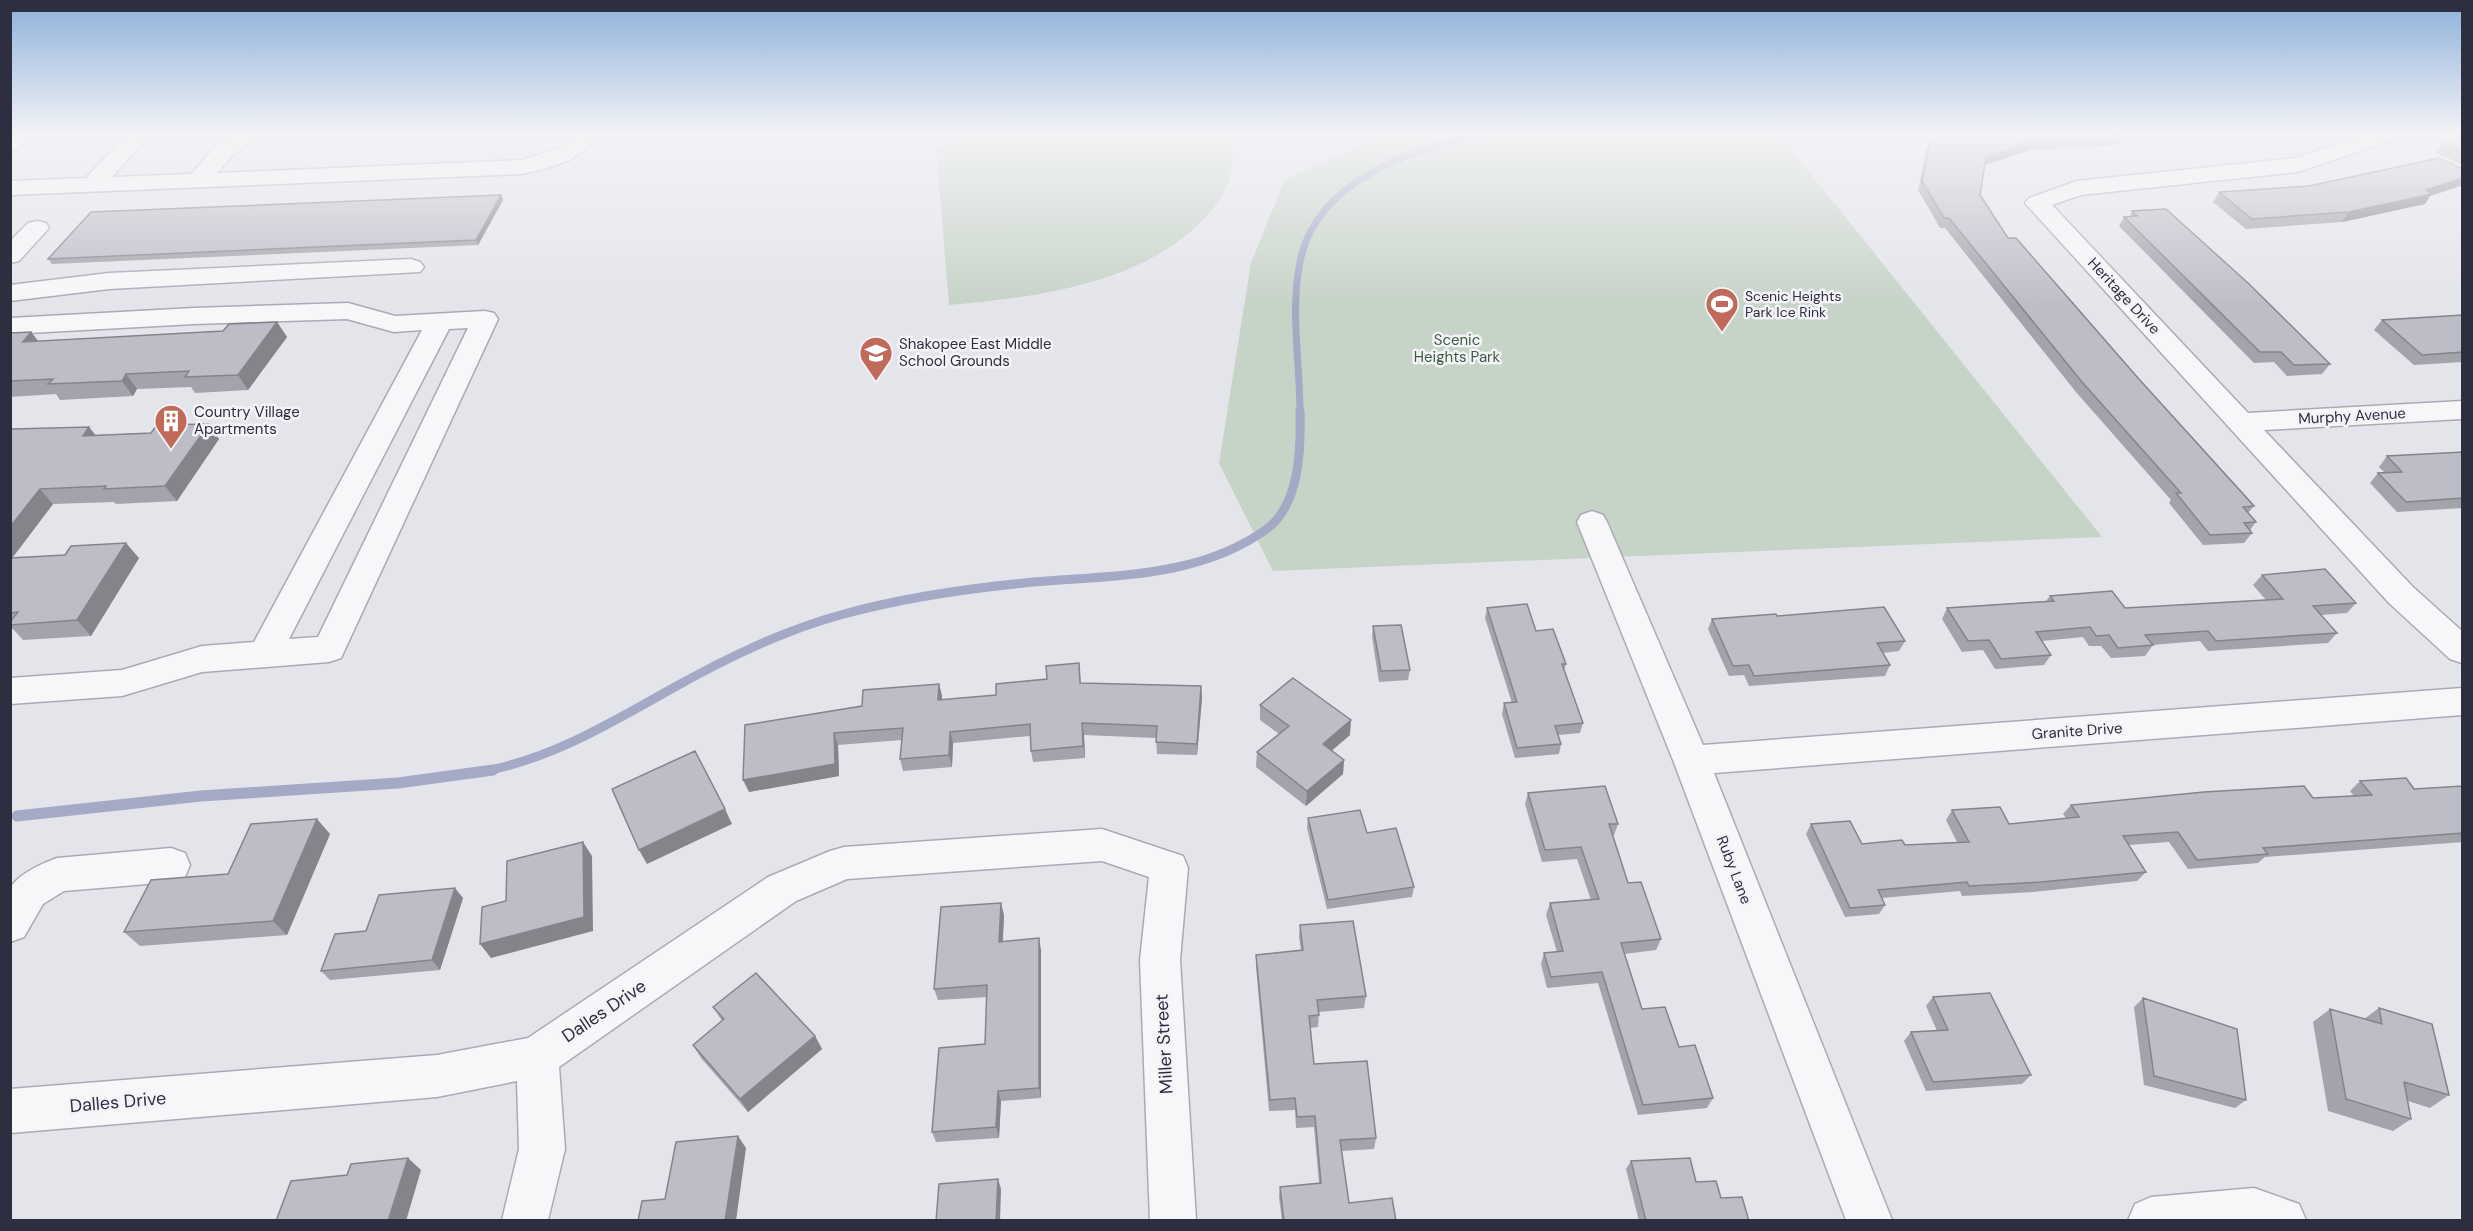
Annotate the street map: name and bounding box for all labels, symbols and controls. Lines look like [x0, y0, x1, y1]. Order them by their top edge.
street label: Heritage Drive [2083, 253, 2165, 339]
sports icon: Scenic Heights Park Ice Rink [1704, 286, 1740, 333]
place label: Scenic Heights Park Ice Rink [1745, 287, 1841, 321]
park label: Scenic Heights Park [1414, 330, 1501, 367]
place label: Shakopee East Middle School Grounds [899, 334, 1051, 371]
school or university icon: Shakopee East Middle School Grounds [858, 335, 894, 382]
place label: Country Village Apartments [194, 402, 300, 439]
building icon: Country Village Apartments [153, 403, 189, 450]
street label: Murphy Avenue [2298, 403, 2406, 429]
street label: Granite Drive [2031, 718, 2123, 744]
street label: Ruby Lane [1712, 833, 1756, 907]
street label: Dalles Drive [557, 974, 651, 1048]
street label: Miller Street [1149, 993, 1179, 1095]
street label: Dalles Drive [69, 1086, 167, 1118]

